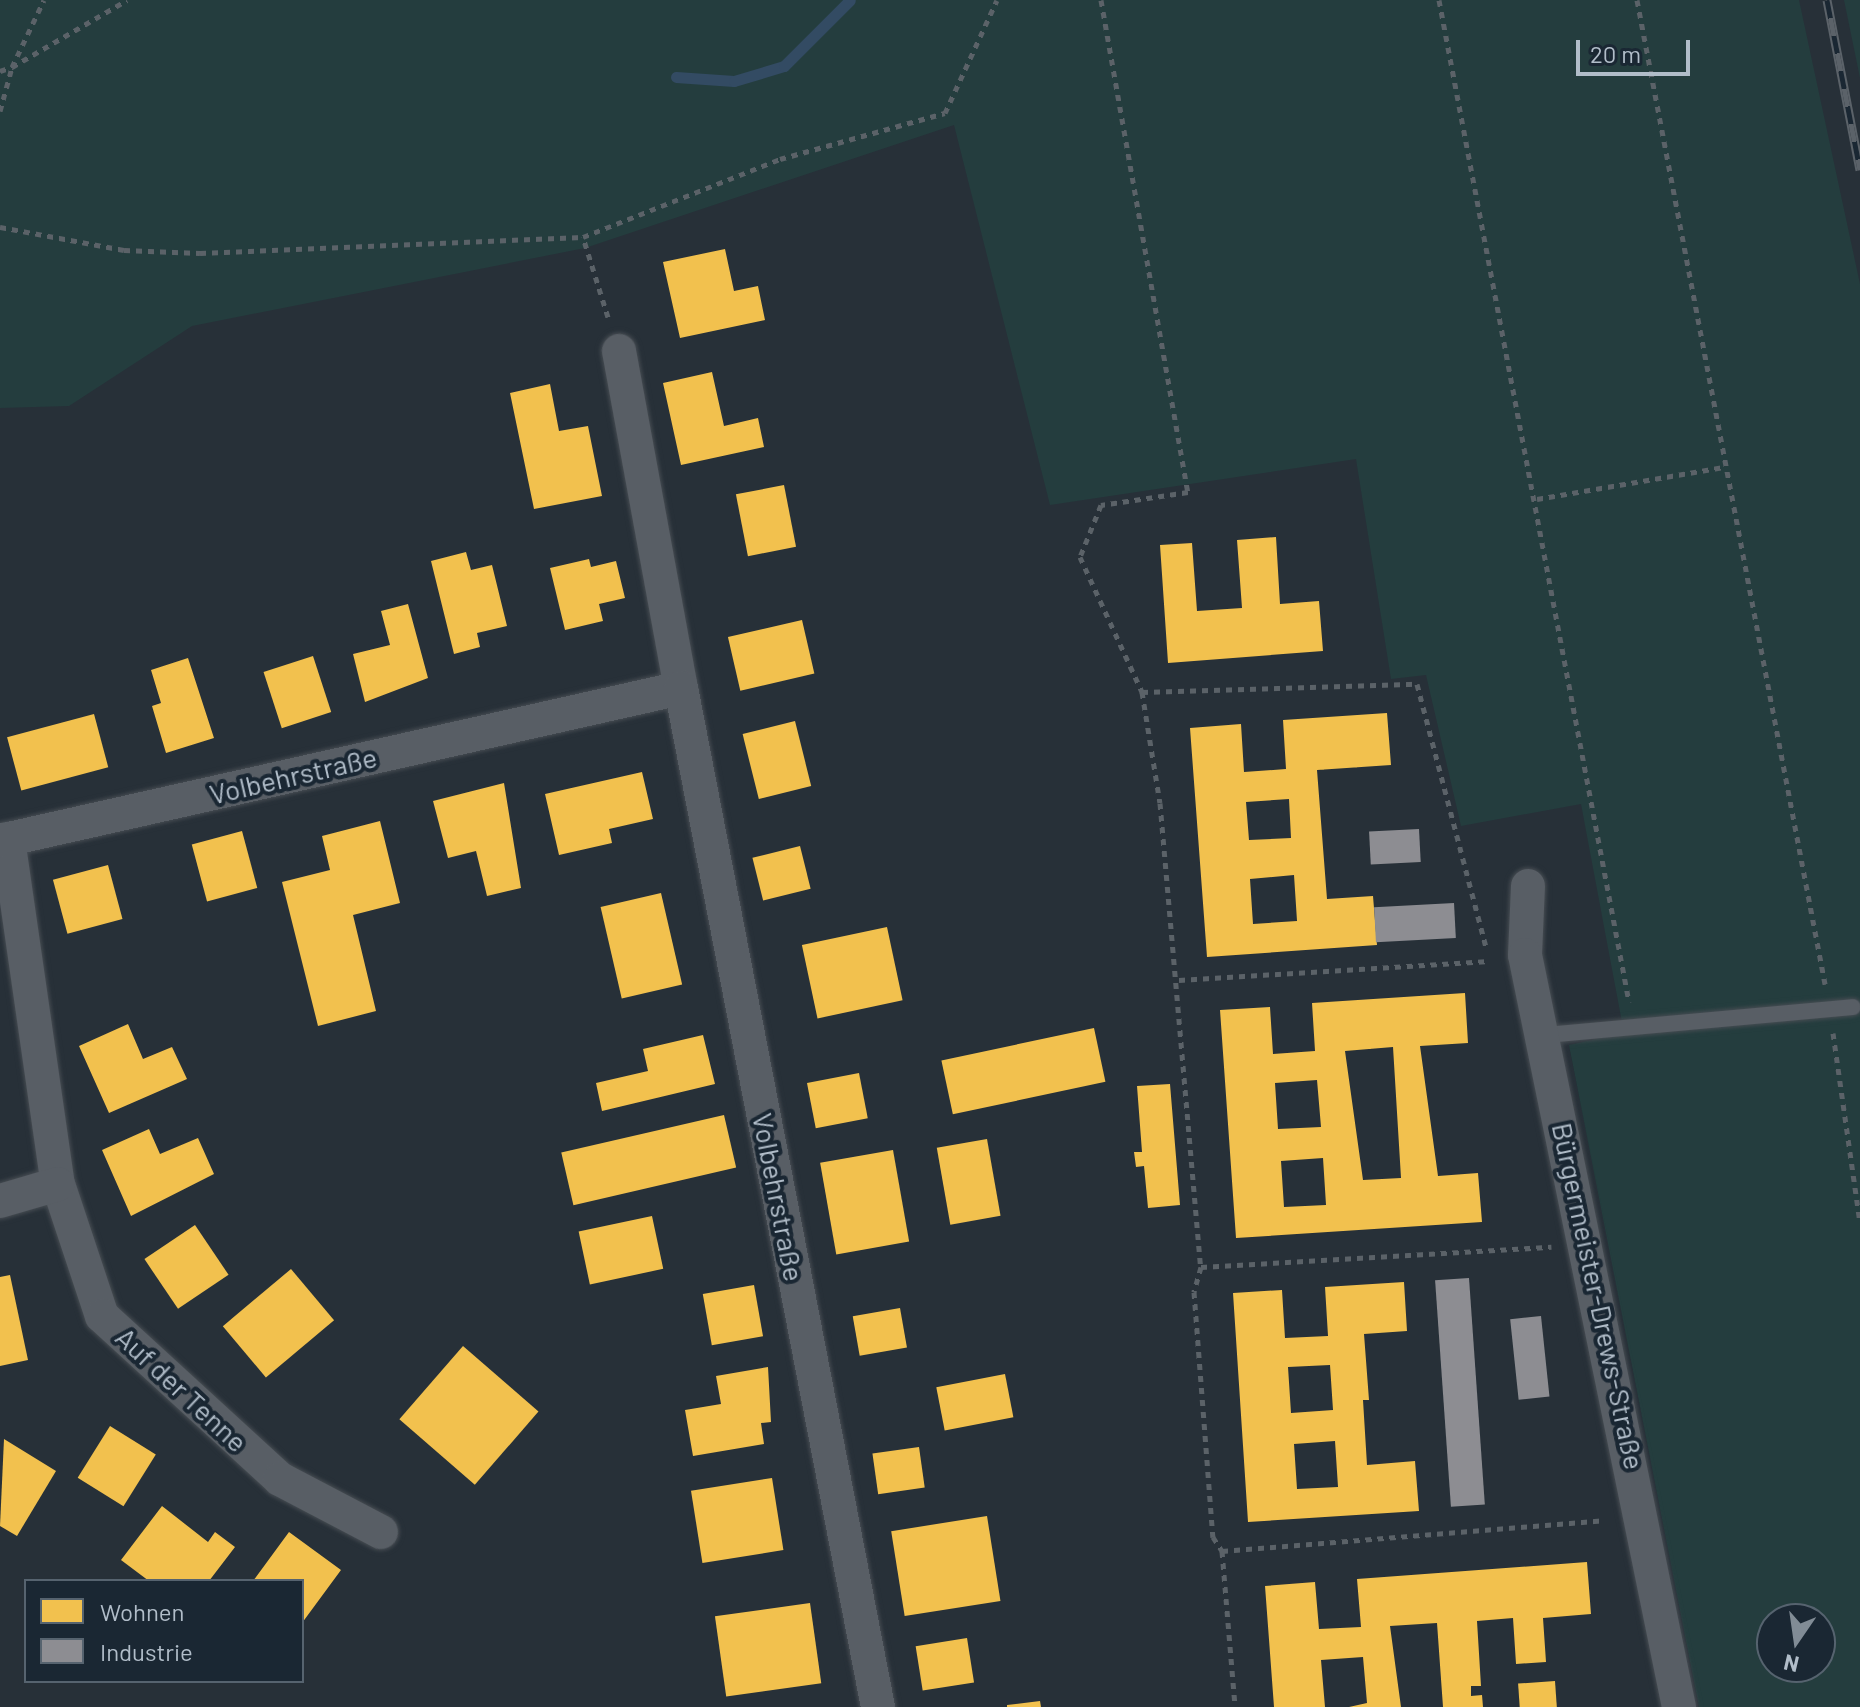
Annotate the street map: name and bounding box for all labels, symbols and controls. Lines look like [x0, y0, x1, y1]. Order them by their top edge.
scale bar [1580, 24, 1694, 74]
text: 20 m [1590, 39, 1641, 68]
street label: Volbehrstraße [206, 739, 380, 811]
street label: Volbehrstraße [746, 1110, 812, 1284]
street label: Bürgermeister-Drews-Straße [1546, 1120, 1652, 1472]
street label: Auf der Tenne [109, 1320, 255, 1458]
legend [24, 1579, 304, 1683]
text: Wohnen [100, 1597, 184, 1626]
north arrow [1756, 1603, 1836, 1683]
text: Industrie [100, 1637, 193, 1666]
text: N [1781, 1650, 1801, 1679]

